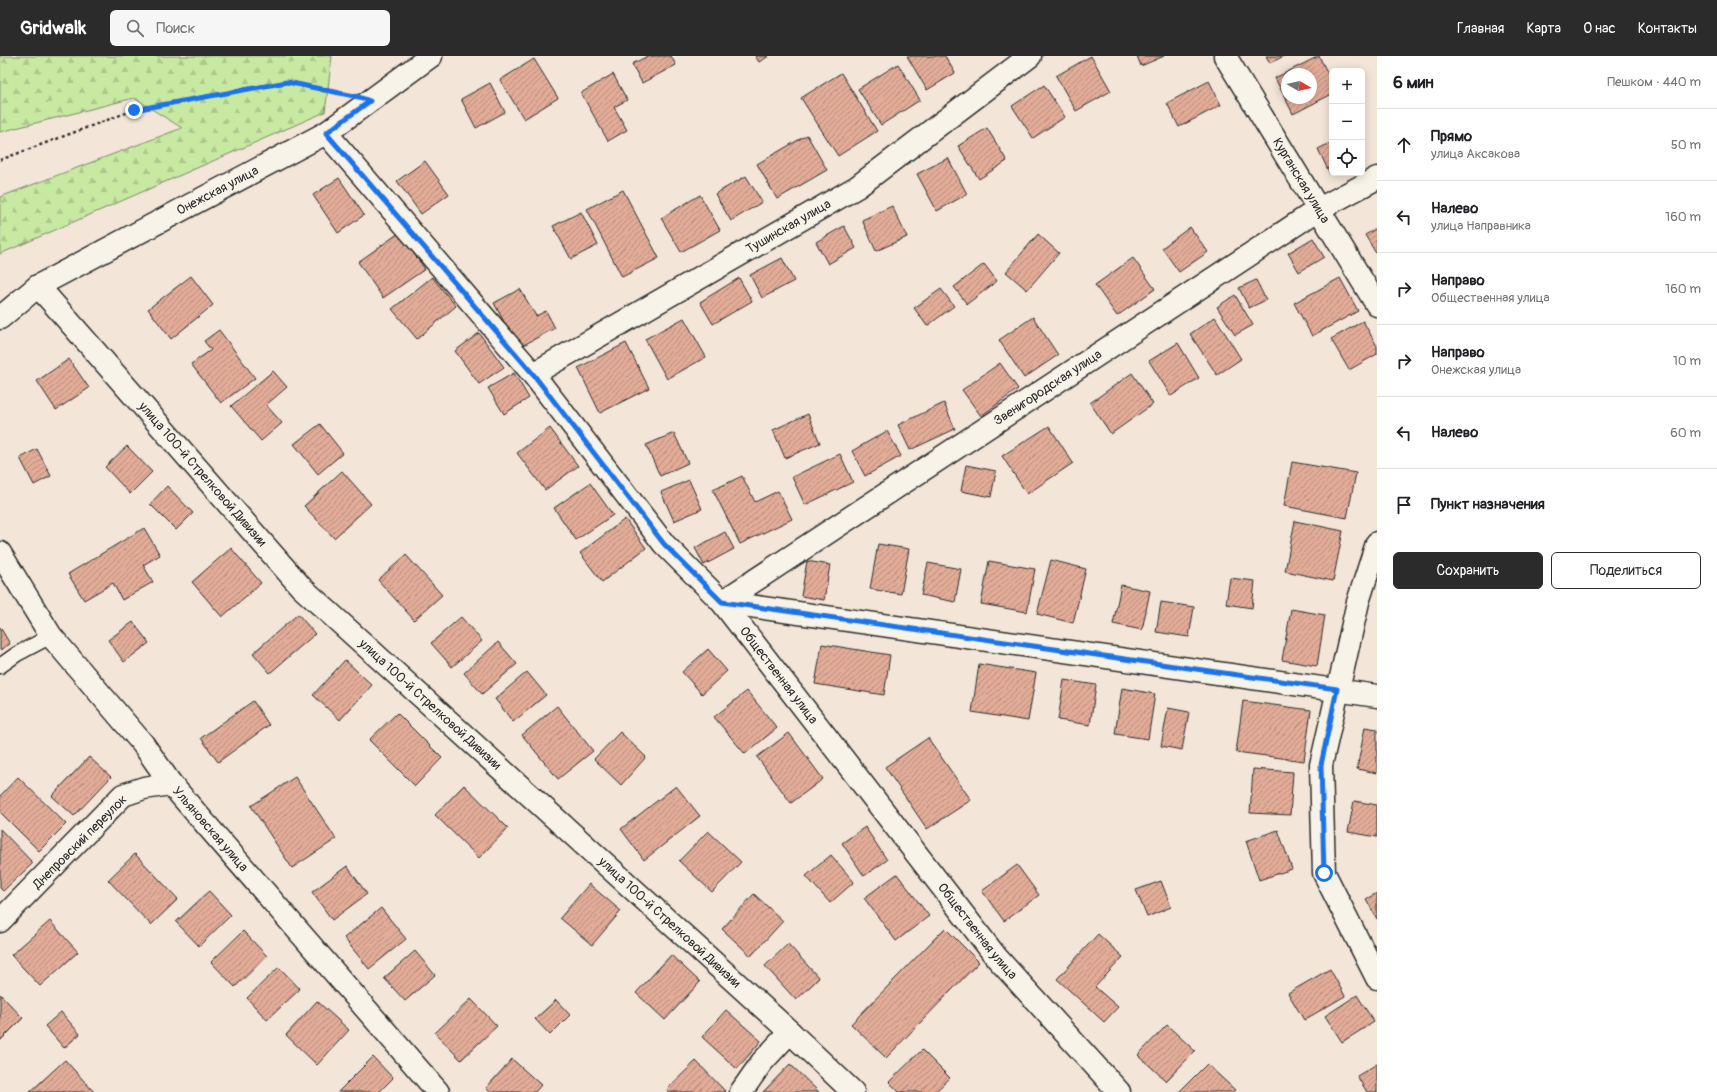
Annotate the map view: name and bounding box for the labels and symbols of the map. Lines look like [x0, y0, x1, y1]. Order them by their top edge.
north arrow [1281, 68, 1317, 104]
route end [125, 101, 143, 119]
street label: Курганская улица [1269, 135, 1333, 226]
street label: Онежская улица [174, 162, 261, 219]
street label: Тушинская улица [743, 196, 834, 257]
street label: Звенигородская улица [991, 346, 1105, 429]
street label: улица 100-й Стрелковой Дивизии [134, 398, 270, 550]
street label: Общественная улица [736, 623, 821, 727]
street label: улица 100-й Стрелковой Дивизии [355, 635, 504, 773]
street label: Ульяновская улица [169, 783, 251, 875]
street label: Днепровский переулок [29, 791, 131, 893]
street label: улица 100-й Стрелковой Дивизии [594, 853, 744, 991]
route start [1315, 864, 1333, 882]
street label: Общественная улица [934, 880, 1021, 983]

